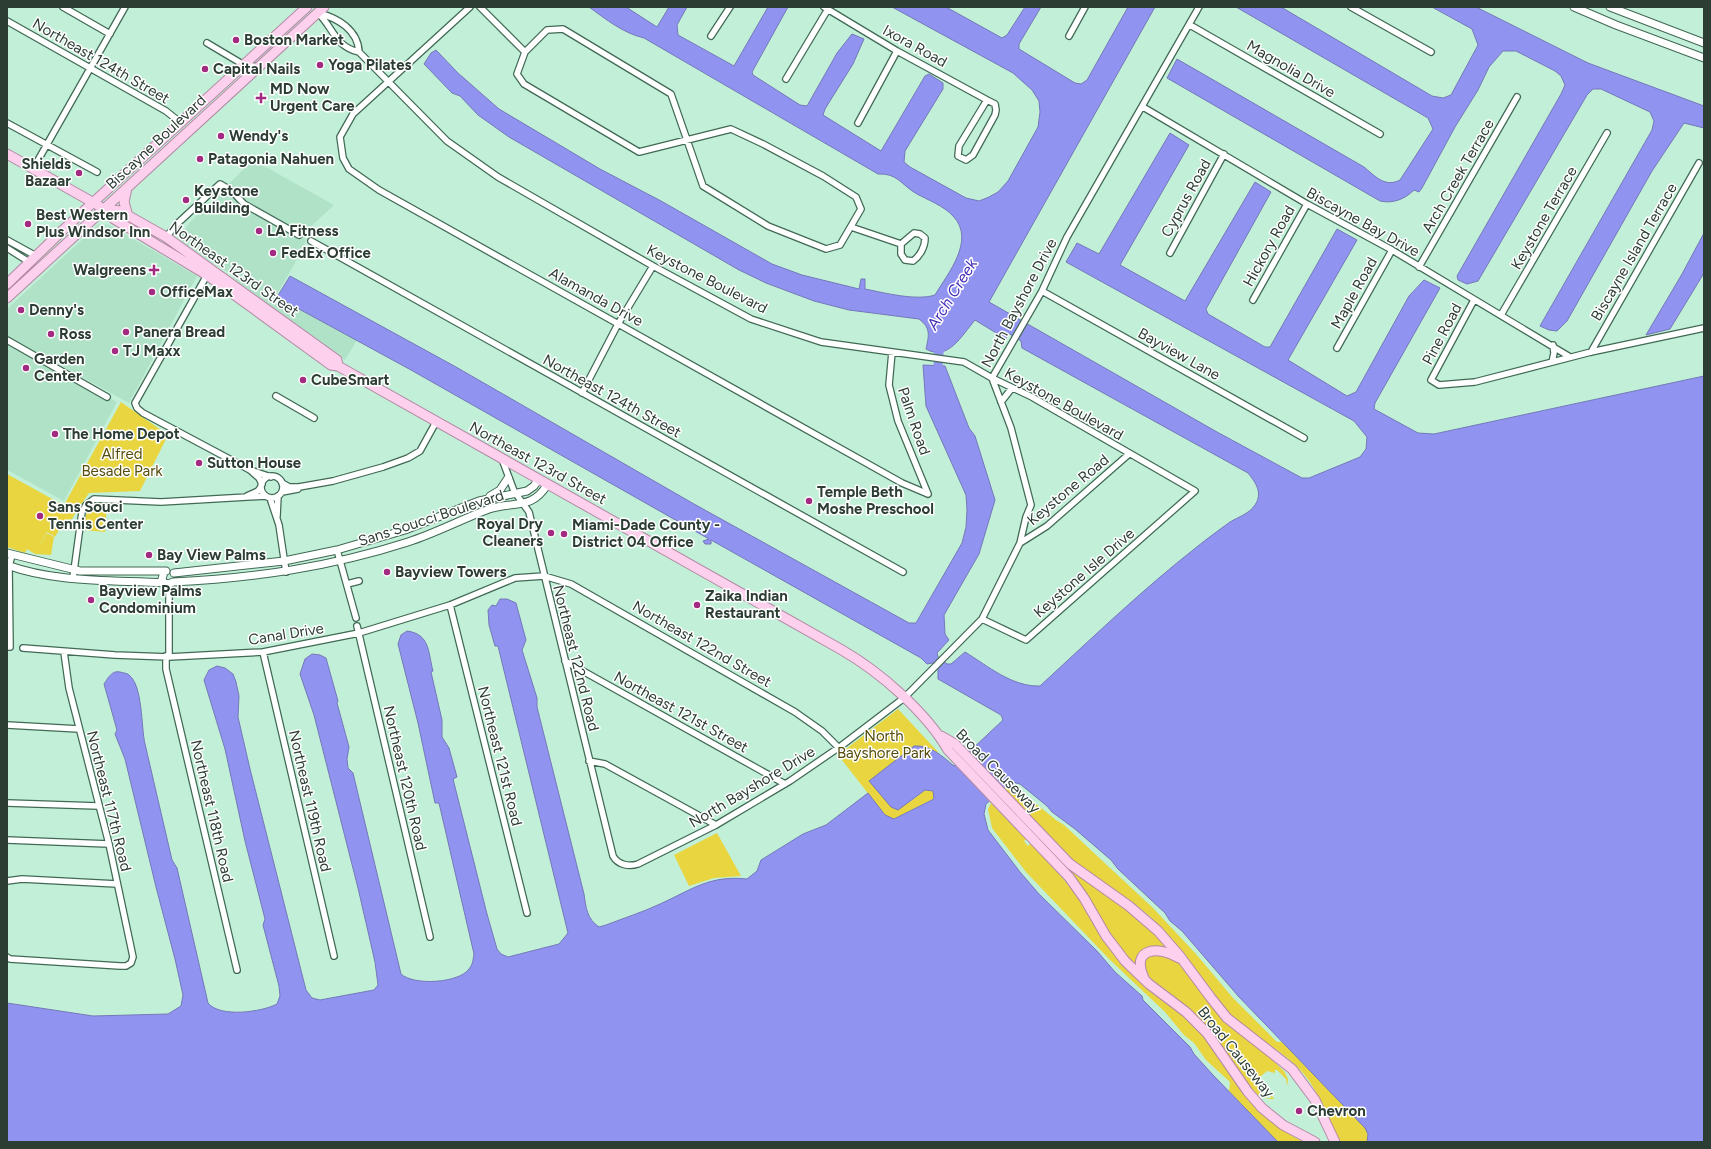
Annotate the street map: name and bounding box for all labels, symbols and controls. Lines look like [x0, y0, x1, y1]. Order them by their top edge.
street label: Northeast 124th Street [29, 14, 173, 108]
street label: Ixora Road [880, 21, 950, 71]
place label: Boston Market [244, 31, 344, 49]
marker: Boston Market [231, 35, 241, 45]
street label: Magnolia Drive [1244, 36, 1338, 102]
place label: Yoga Pilates [328, 56, 412, 74]
place label: Capital Nails [213, 60, 300, 78]
marker: Yoga Pilates [315, 60, 325, 70]
marker: Capital Nails [200, 64, 210, 74]
place label: MD Now Urgent Care [270, 80, 355, 115]
street label: Biscayne Boulevard [102, 91, 210, 193]
marker: MD Now Urgent Care [255, 92, 267, 104]
street label: Arch Creek Terrace [1418, 116, 1498, 236]
place label: Wendy's [229, 127, 288, 145]
marker: Wendy's [216, 131, 226, 141]
place label: Patagonia Nahuen [208, 150, 334, 168]
marker: Patagonia Nahuen [195, 154, 205, 164]
place label: Shields Bazaar [21, 155, 71, 190]
street label: Cyprus Road [1157, 156, 1215, 240]
street label: Keystone Terrace [1507, 163, 1581, 273]
marker: Shields Bazaar [74, 168, 84, 178]
street label: Biscayne Island Terrace [1587, 180, 1681, 324]
place label: Keystone Building [194, 182, 259, 217]
street label: Biscayne Bay Drive [1303, 183, 1423, 261]
marker: Keystone Building [181, 195, 191, 205]
street label: Hickory Road [1239, 202, 1299, 290]
place label: Best Western Plus Windsor Inn [36, 206, 150, 241]
street label: Northeast 123rd Street [166, 217, 302, 321]
marker: Best Western Plus Windsor Inn [23, 219, 33, 229]
place label: LA Fitness [267, 222, 338, 240]
marker: LA Fitness [254, 226, 264, 236]
street label: North Bayshore Drive [977, 235, 1061, 371]
street label: Keystone Boulevard [644, 241, 770, 317]
place label: FedEx Office [281, 244, 372, 262]
marker: FedEx Office [268, 248, 278, 258]
water label: Arch Creek [922, 254, 982, 334]
street label: Maple Road [1327, 254, 1381, 332]
place label: Walgreens [73, 261, 146, 279]
street label: Alamanda Drive [546, 264, 646, 330]
marker: Walgreens [149, 265, 159, 275]
place label: OfficeMax [160, 283, 233, 301]
marker: OfficeMax [147, 287, 157, 297]
street label: Pine Road [1418, 300, 1466, 368]
place label: Denny's [29, 301, 84, 319]
marker: Denny's [16, 305, 26, 315]
place label: Panera Bread [134, 323, 225, 341]
street label: Bayview Lane [1135, 324, 1223, 384]
place label: Ross [59, 325, 91, 343]
marker: Panera Bread [121, 327, 131, 337]
marker: Ross [46, 329, 56, 339]
place label: TJ Maxx [123, 342, 181, 360]
marker: TJ Maxx [110, 346, 120, 356]
place label: Garden Center [34, 350, 85, 385]
street label: Northeast 124th Street [540, 350, 685, 442]
marker: Garden Center [21, 363, 31, 373]
street label: Keystone Boulevard [1001, 364, 1127, 444]
place label: CubeSmart [311, 371, 390, 389]
marker: CubeSmart [298, 375, 308, 385]
street label: Palm Road [894, 385, 934, 457]
street label: Northeast 123rd Street [466, 418, 610, 508]
place label: The Home Depot [63, 425, 180, 443]
marker: The Home Depot [50, 429, 60, 439]
park label: Alfred Besade Park [81, 445, 163, 480]
street label: Keystone Road [1024, 451, 1112, 529]
place label: Sutton House [207, 454, 302, 472]
marker: Sutton House [194, 458, 204, 468]
place label: Temple Beth Moshe Preschool [817, 483, 934, 518]
street label: Sans Soucci Boulevard [356, 486, 506, 550]
marker: Temple Beth Moshe Preschool [804, 496, 814, 506]
place label: Sans Souci Tennis Center [48, 498, 144, 533]
marker: Sans Souci Tennis Center [35, 511, 45, 521]
place label: Royal Dry Cleaners [476, 515, 543, 550]
place label: Miami-Dade County - District 04 Office [572, 516, 720, 551]
street label: Keystone Isle Drive [1030, 524, 1138, 622]
marker: Royal Dry Cleaners [546, 528, 556, 538]
marker: Miami-Dade County - District 04 Office [559, 529, 569, 539]
place label: Bay View Palms [157, 546, 266, 564]
marker: Bay View Palms [144, 550, 154, 560]
place label: Bayview Towers [395, 563, 506, 581]
marker: Bayview Towers [382, 567, 392, 577]
place label: Bayview Palms Condominium [99, 582, 202, 617]
street label: Northeast 122nd Road [549, 583, 603, 733]
place label: Zaika Indian Restaurant [705, 587, 788, 622]
marker: Bayview Palms Condominium [86, 595, 96, 605]
street label: Northeast 122nd Street [629, 597, 775, 691]
marker: Zaika Indian Restaurant [692, 600, 702, 610]
street label: Canal Drive [247, 619, 325, 649]
street label: Northeast 121st Street [611, 668, 752, 757]
street label: Northeast 121st Road [474, 684, 526, 828]
street label: Northeast 120th Road [380, 704, 430, 852]
street label: Broad Causeway [952, 725, 1044, 817]
park label: North Bayshore Park [837, 727, 932, 762]
street label: Northeast 119th Road [285, 728, 335, 874]
street label: Northeast 117th Road [83, 729, 135, 873]
street label: Northeast 118th Road [187, 738, 237, 884]
street label: North Bayshore Drive [686, 742, 818, 832]
street label: Broad Causeway [1194, 1003, 1278, 1101]
place label: Chevron [1307, 1102, 1366, 1120]
marker: Chevron [1294, 1106, 1304, 1116]

